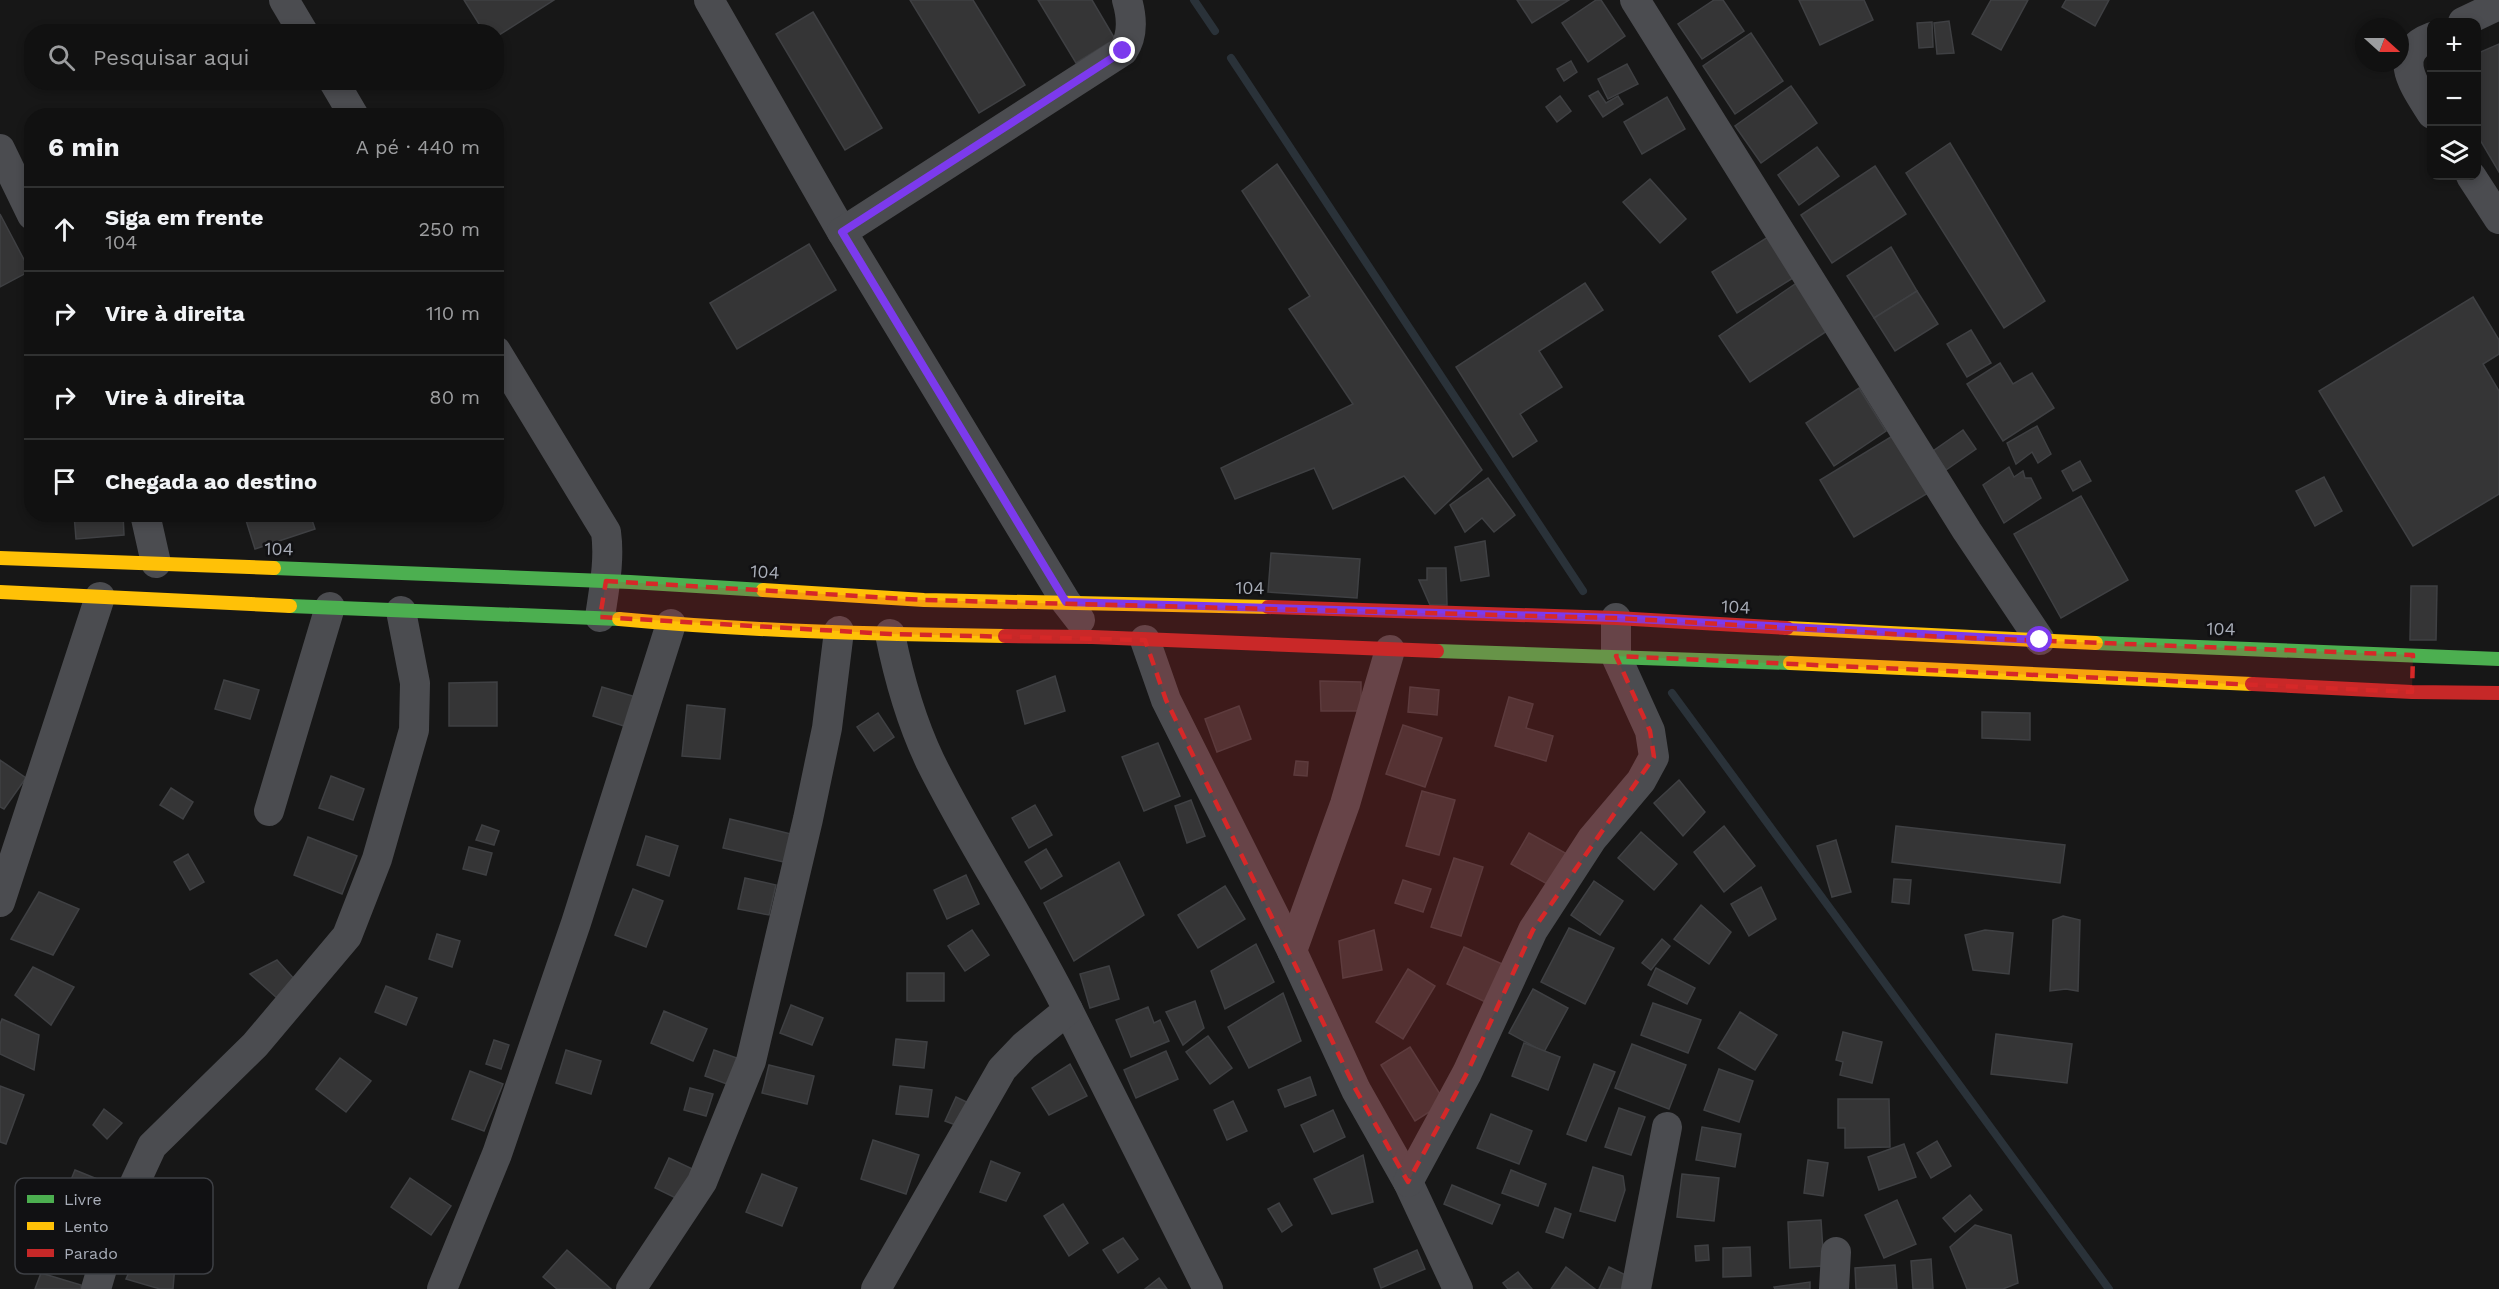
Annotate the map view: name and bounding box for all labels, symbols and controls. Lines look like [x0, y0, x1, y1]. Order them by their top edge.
north arrow [2355, 18, 2409, 72]
map controls [2427, 18, 2481, 180]
button: + [2427, 18, 2481, 72]
search box [24, 24, 504, 90]
route end [1109, 37, 1135, 63]
icon: search [45, 41, 78, 74]
text: Pesquisar aqui [93, 45, 249, 70]
button: − [2427, 72, 2481, 126]
button: layers [2427, 126, 2481, 180]
text: 6 min [48, 132, 120, 162]
text: A pé · 440 m [356, 135, 480, 159]
text: Siga em frente [105, 205, 263, 230]
icon: ahead [48, 213, 81, 246]
text: 250 m [418, 217, 480, 241]
text: 104 [105, 230, 137, 254]
icon: right [48, 297, 81, 330]
text: Vire à direita [105, 301, 245, 326]
text: 110 m [426, 301, 480, 325]
icon: right [48, 381, 81, 414]
text: Vire à direita [105, 385, 245, 410]
text: 80 m [429, 385, 480, 409]
icon: arrive [48, 465, 81, 498]
text: Chegada ao destino [105, 469, 317, 494]
street label: 104 [264, 537, 294, 560]
street label: 104 [750, 560, 780, 583]
street label: 104 [1235, 577, 1265, 598]
street label: 104 [1721, 595, 1751, 618]
street label: 104 [2206, 617, 2236, 640]
route start [2026, 626, 2052, 652]
legend [15, 1178, 213, 1274]
text: Livre [64, 1190, 102, 1209]
text: Lento [64, 1217, 109, 1236]
text: Parado [64, 1244, 118, 1263]

